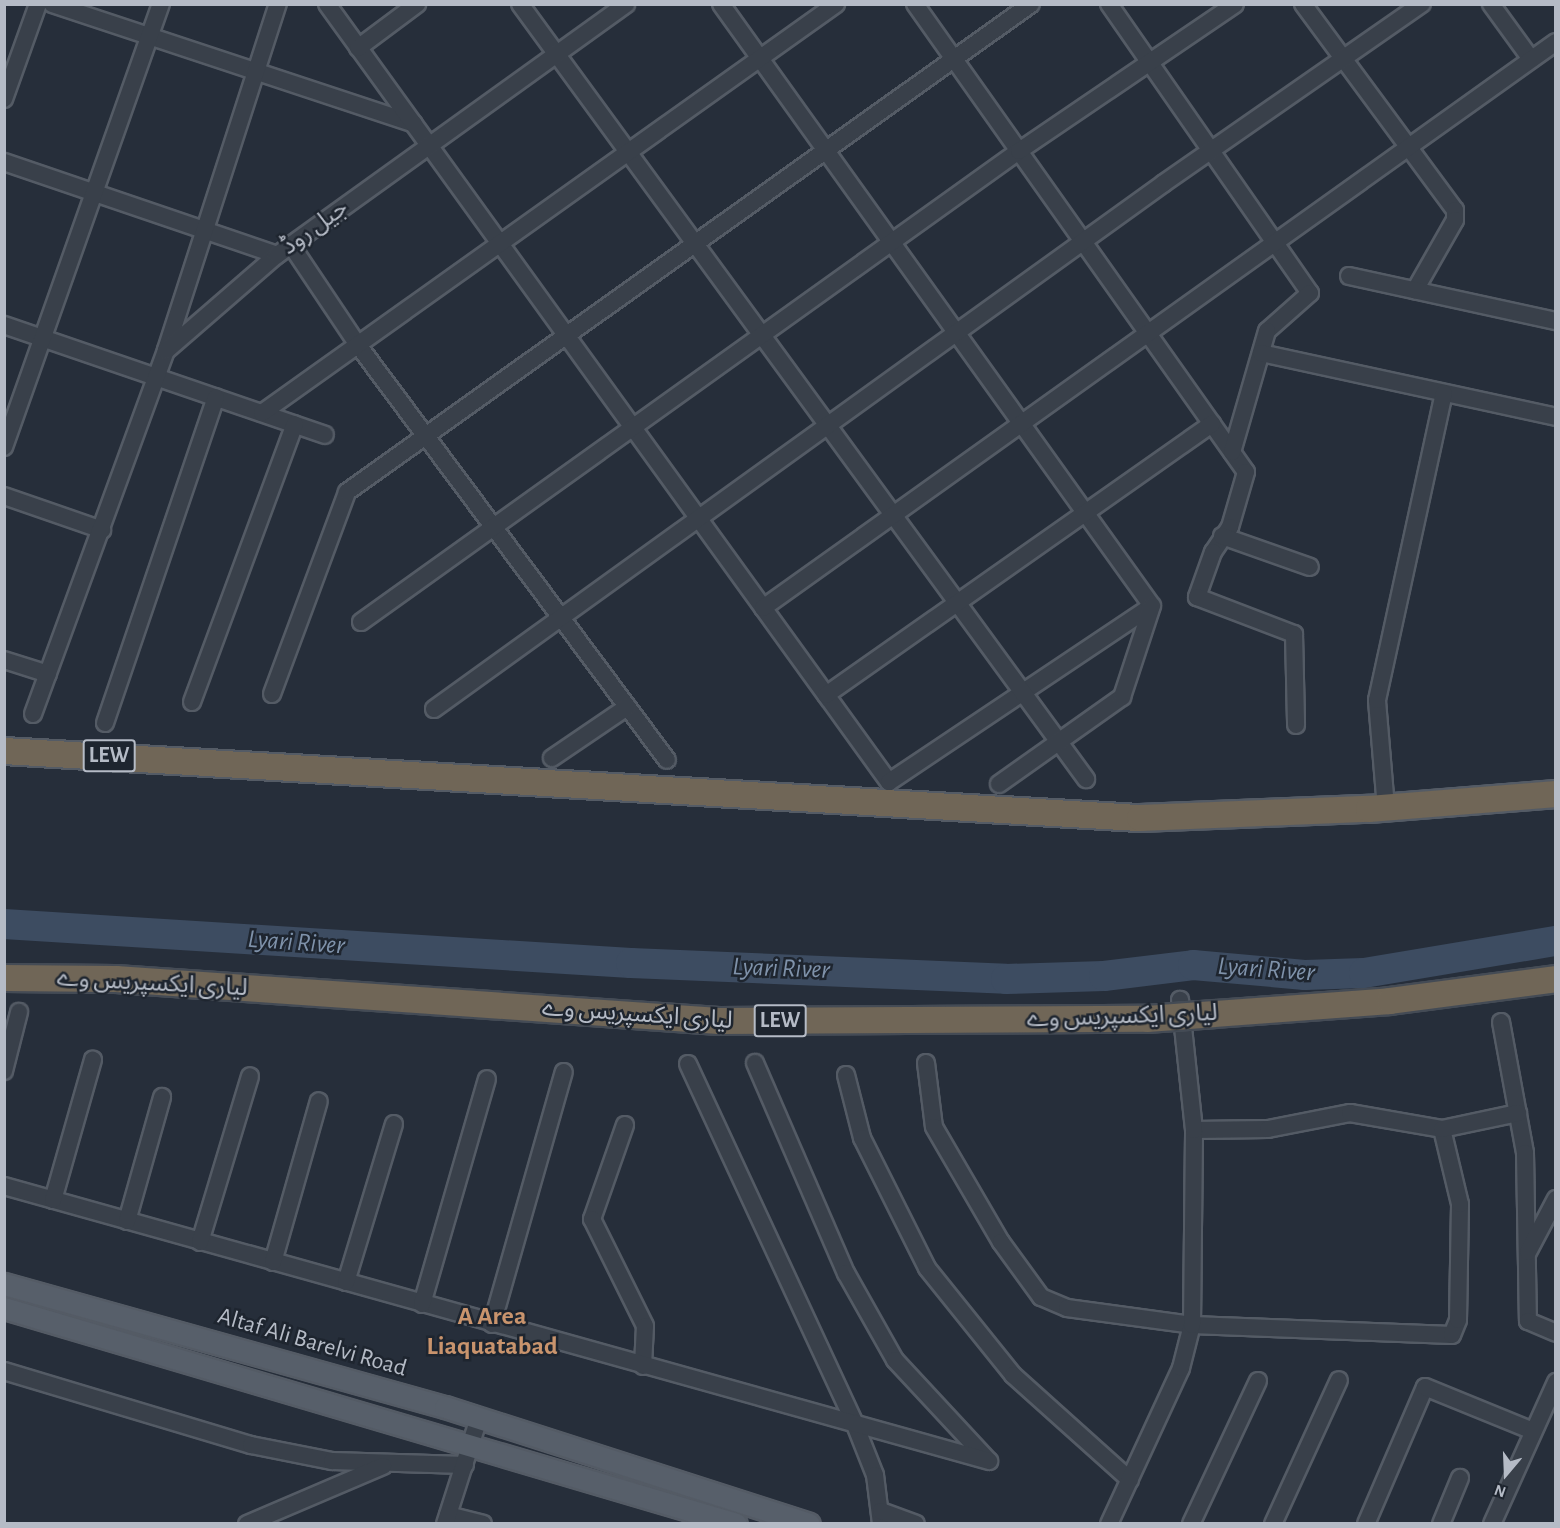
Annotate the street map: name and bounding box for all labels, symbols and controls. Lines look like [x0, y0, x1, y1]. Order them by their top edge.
street label: جیل روڈ [276, 194, 354, 262]
road number: LEW [82, 737, 136, 775]
water label: Lyari River [246, 924, 346, 962]
water label: Lyari River [1216, 951, 1316, 989]
water label: Lyari River [732, 952, 830, 986]
street label: لیاری ایکسپریس وے [56, 965, 248, 1003]
street label: لیاری ایکسپریس وے [541, 994, 733, 1036]
street label: لیاری ایکسپریس وے [1026, 999, 1218, 1035]
road number: LEW [753, 1002, 807, 1040]
district label: A Area Liaquatabad [426, 1301, 558, 1362]
street label: Altaf Ali Barelvi Road [214, 1302, 410, 1384]
north arrow [1476, 1444, 1536, 1504]
text: N [1492, 1482, 1508, 1500]

